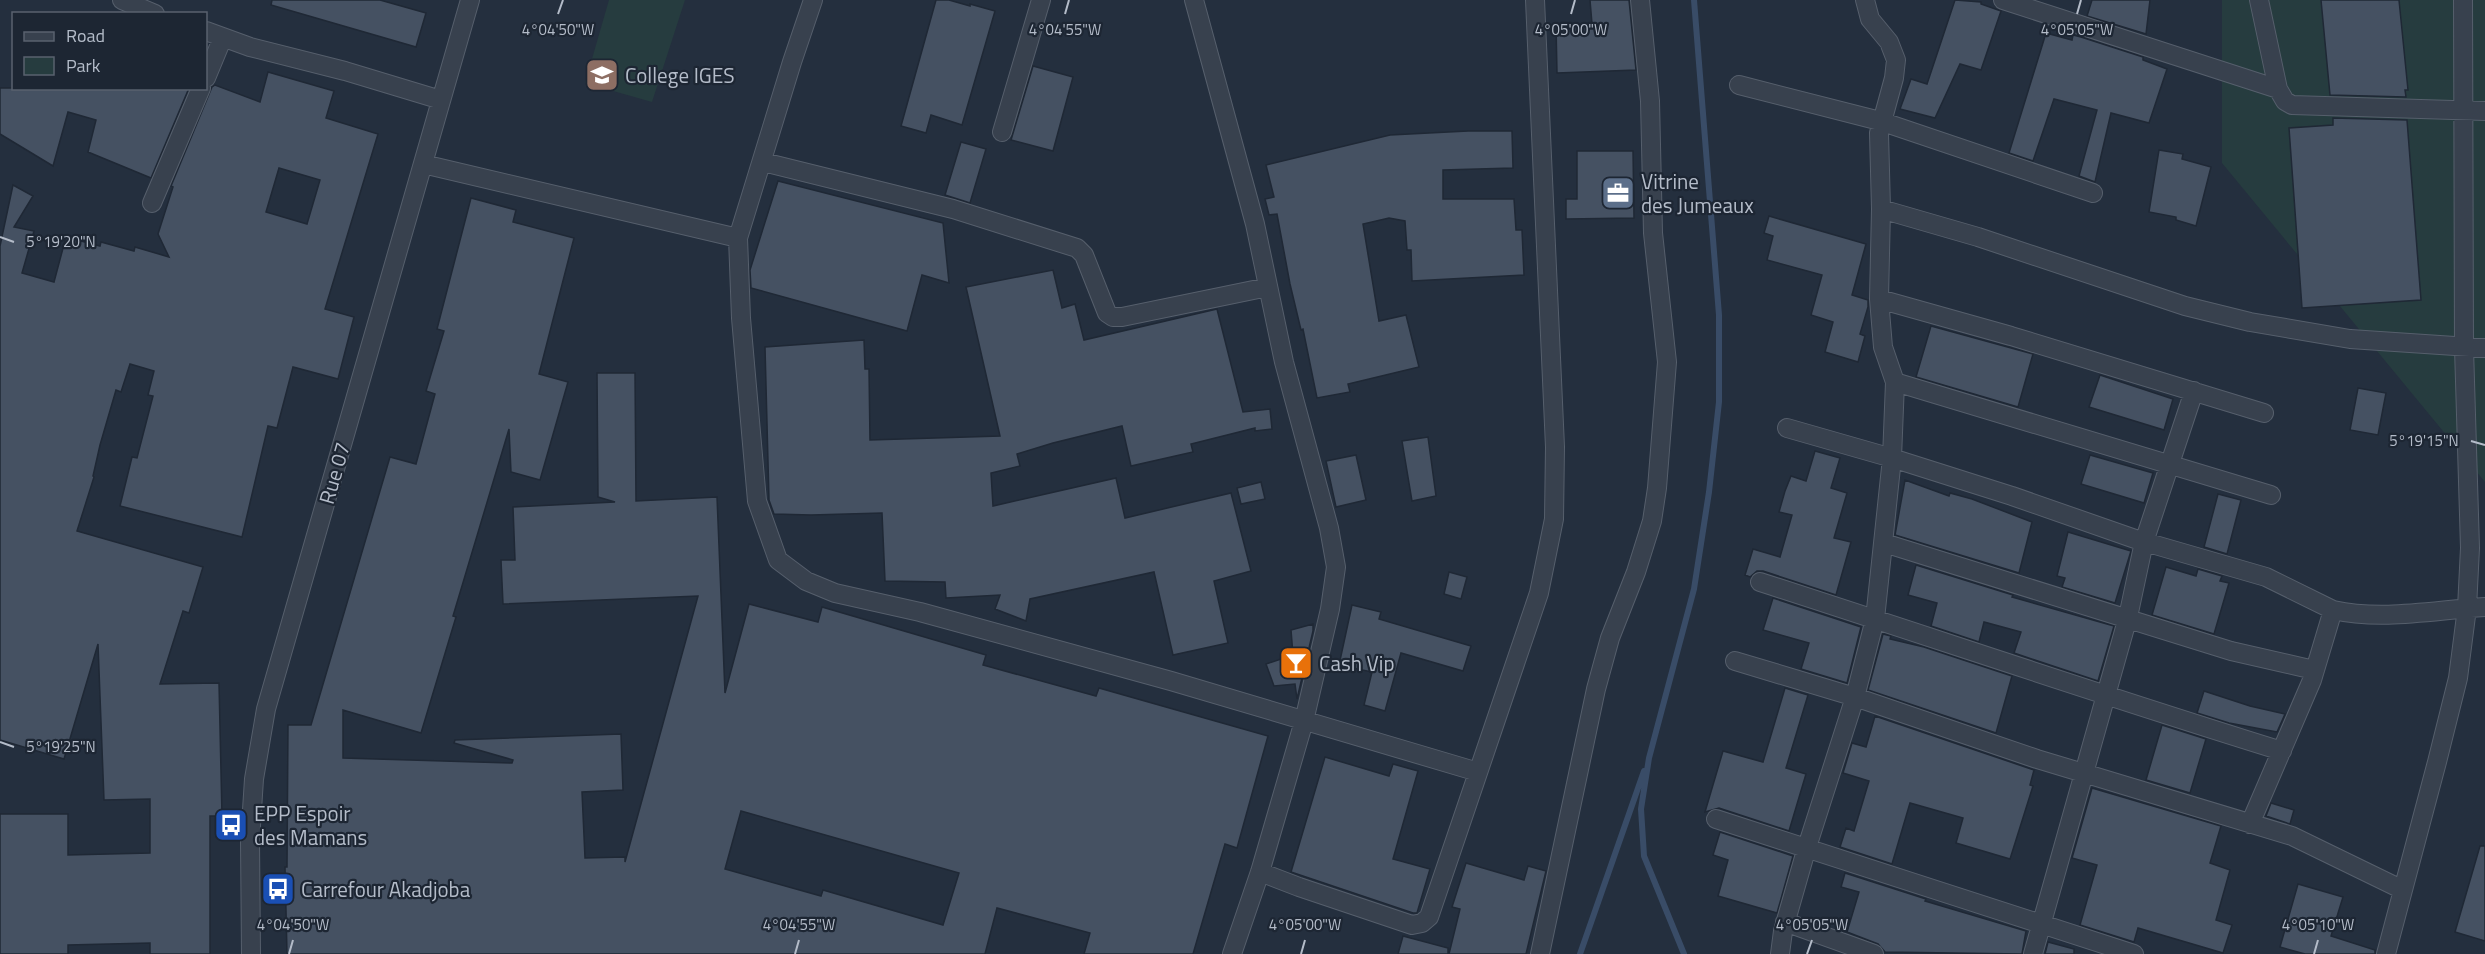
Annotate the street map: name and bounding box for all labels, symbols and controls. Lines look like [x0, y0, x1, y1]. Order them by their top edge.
legend [12, 12, 207, 90]
text: 4°04'50"W [522, 18, 594, 41]
text: 4°04'55"W [1029, 18, 1101, 41]
text: 4°05'00"W [1535, 18, 1607, 41]
text: 4°05'05"W [2041, 18, 2113, 41]
text: Road [66, 22, 105, 49]
text: Park [66, 52, 101, 79]
school or university icon: College IGES [584, 57, 620, 93]
place label: College IGES [625, 59, 735, 91]
place label: Vitrine des Jumeaux [1641, 165, 1754, 221]
office icon: Vitrine des Jumeaux [1600, 175, 1636, 211]
text: 5°19'20"N [26, 230, 96, 253]
text: 5°19'15"N [2389, 429, 2459, 452]
street label: Rue 07 [310, 438, 358, 508]
bar icon: Cash Vip [1278, 645, 1314, 681]
place label: Cash Vip [1319, 647, 1395, 679]
text: 5°19'25"N [26, 735, 96, 758]
place label: EPP Espoir des Mamans [254, 797, 367, 853]
bus stop icon: EPP Espoir des Mamans [213, 807, 249, 843]
bus stop icon: Carrefour Akadjoba [260, 871, 296, 907]
place label: Carrefour Akadjoba [301, 873, 471, 905]
text: 4°04'50"W [257, 913, 329, 936]
text: 4°04'55"W [763, 913, 835, 936]
text: 4°05'00"W [1269, 913, 1341, 936]
text: 4°05'05"W [1776, 913, 1848, 936]
text: 4°05'10"W [2282, 913, 2354, 936]

